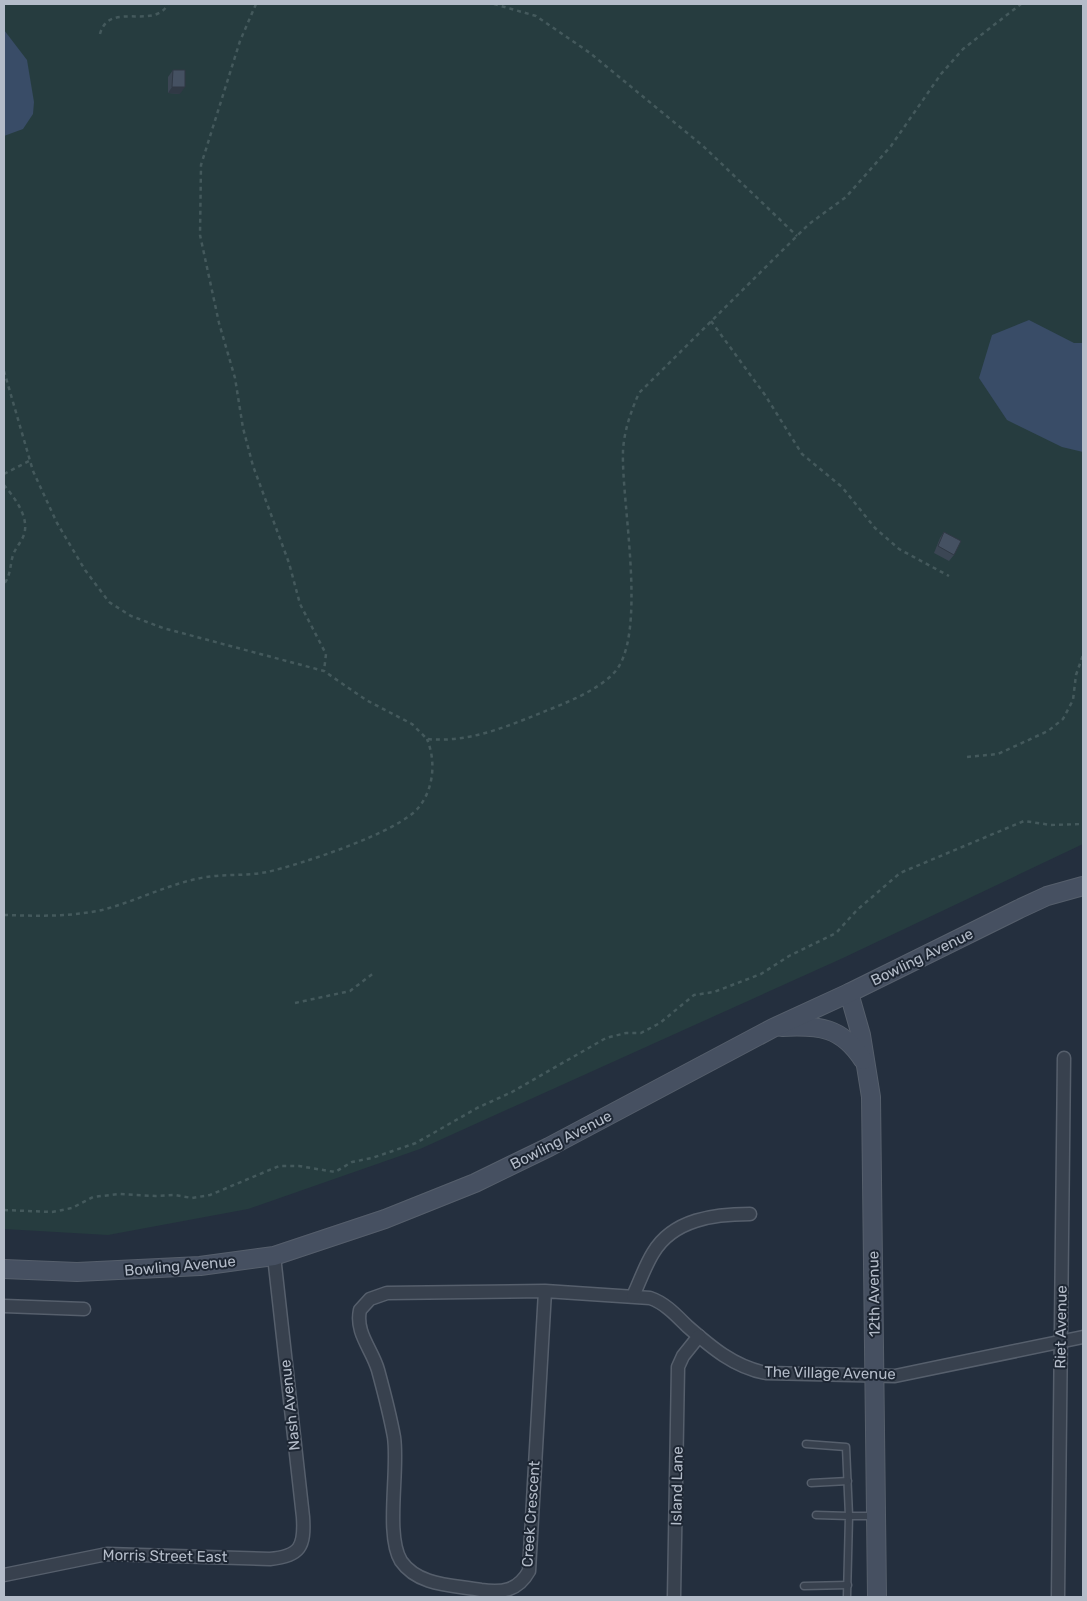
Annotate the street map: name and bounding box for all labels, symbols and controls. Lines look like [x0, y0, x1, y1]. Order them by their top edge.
street label: Bowling Avenue [868, 924, 976, 990]
street label: Bowling Avenue [507, 1107, 615, 1173]
street label: 12th Avenue [864, 1251, 884, 1337]
street label: Bowling Avenue [124, 1252, 236, 1280]
street label: Riet Avenue [1051, 1285, 1071, 1369]
street label: Nash Avenue [276, 1359, 304, 1451]
street label: The Village Avenue [764, 1363, 896, 1383]
street label: Island Lane [667, 1446, 687, 1526]
street label: Creek Crescent [518, 1460, 544, 1568]
street label: Morris Street East [102, 1546, 228, 1566]

